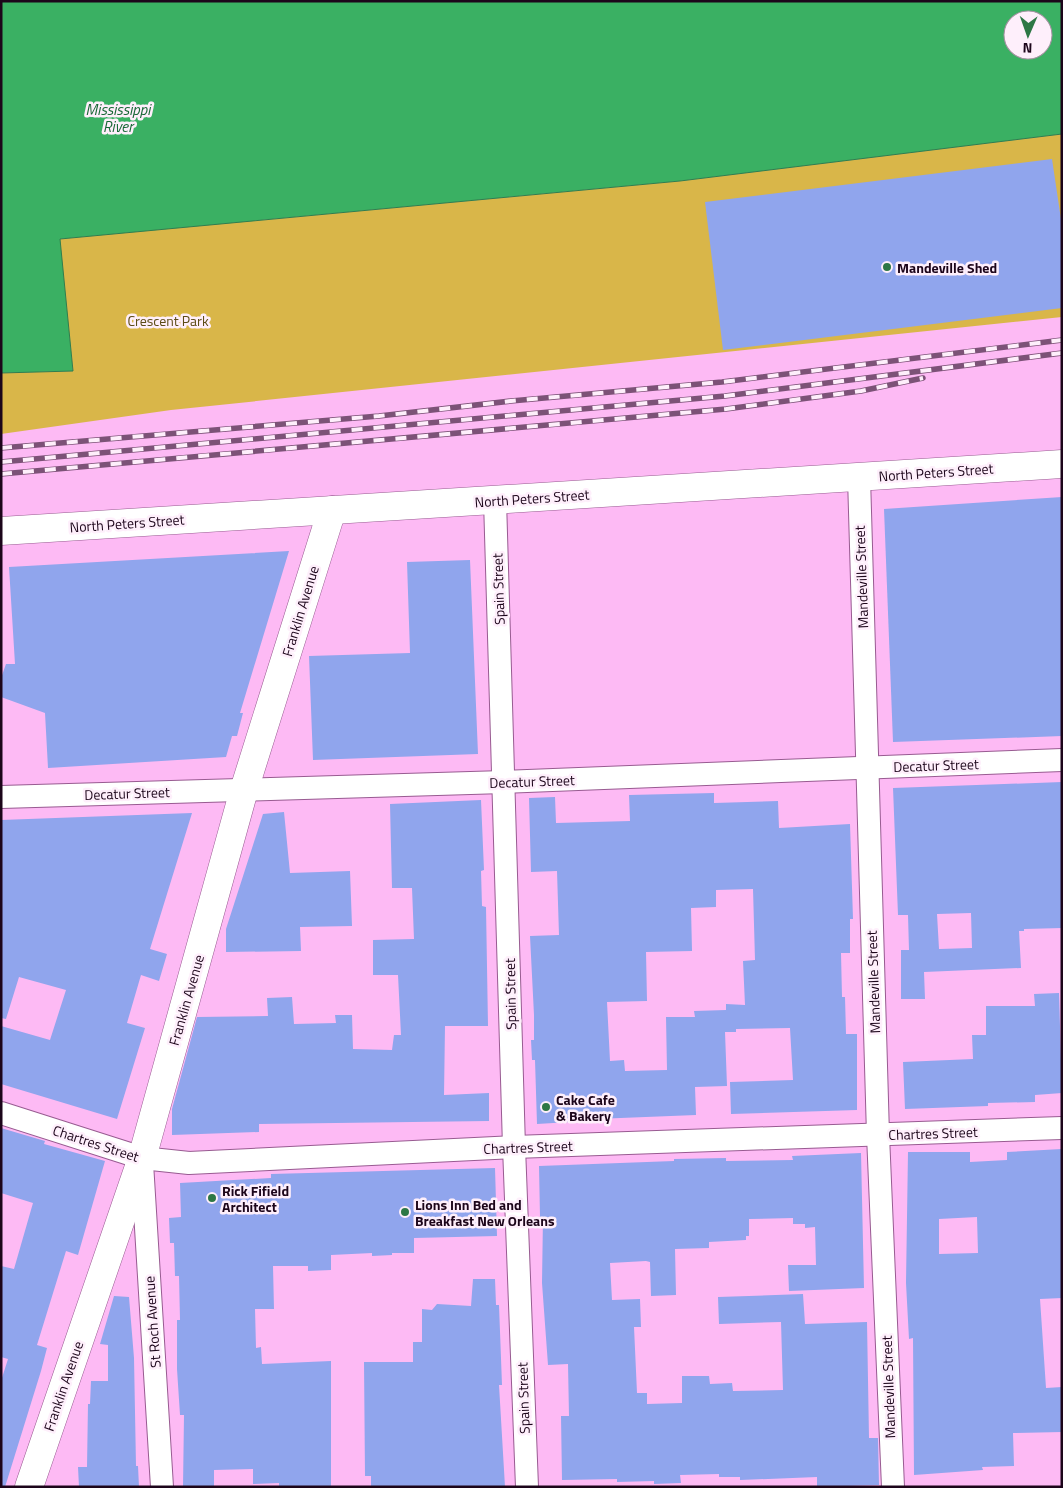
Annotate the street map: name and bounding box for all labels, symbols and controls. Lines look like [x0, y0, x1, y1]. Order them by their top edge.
north arrow [1003, 10, 1053, 60]
text: N [1022, 38, 1033, 59]
water label: Mississippi River [86, 98, 152, 138]
place label: Mandeville Shed [897, 257, 997, 278]
marker: Mandeville Shed [881, 261, 893, 273]
park label: Crescent Park [127, 310, 209, 331]
street label: North Peters Street [878, 458, 994, 486]
street label: North Peters Street [474, 484, 590, 512]
street label: North Peters Street [69, 509, 185, 537]
street label: Mandeville Street [849, 525, 873, 629]
street label: Spain Street [486, 553, 510, 625]
street label: Franklin Avenue [276, 563, 324, 659]
street label: Decatur Street [893, 753, 979, 777]
street label: Decatur Street [489, 769, 575, 793]
street label: Decatur Street [84, 781, 170, 805]
street label: Mandeville Street [861, 930, 885, 1034]
street label: Franklin Avenue [163, 952, 209, 1048]
street label: Spain Street [499, 958, 521, 1030]
place label: Cake Cafe & Bakery [556, 1089, 615, 1126]
marker: Cake Cafe & Bakery [540, 1101, 552, 1113]
street label: Chartres Street [50, 1119, 142, 1167]
street label: Chartres Street [888, 1121, 978, 1145]
street label: Chartres Street [483, 1135, 573, 1159]
place label: Rick Fifield Architect [222, 1180, 289, 1217]
marker: Rick Fifield Architect [206, 1192, 218, 1204]
place label: Lions Inn Bed and Breakfast New Orleans [415, 1194, 555, 1231]
marker: Lions Inn Bed and Breakfast New Orleans [399, 1206, 411, 1218]
street label: St Roch Avenue [138, 1275, 166, 1369]
street label: Mandeville Street [876, 1335, 900, 1439]
street label: Franklin Avenue [38, 1338, 88, 1434]
street label: Spain Street [511, 1362, 535, 1434]

